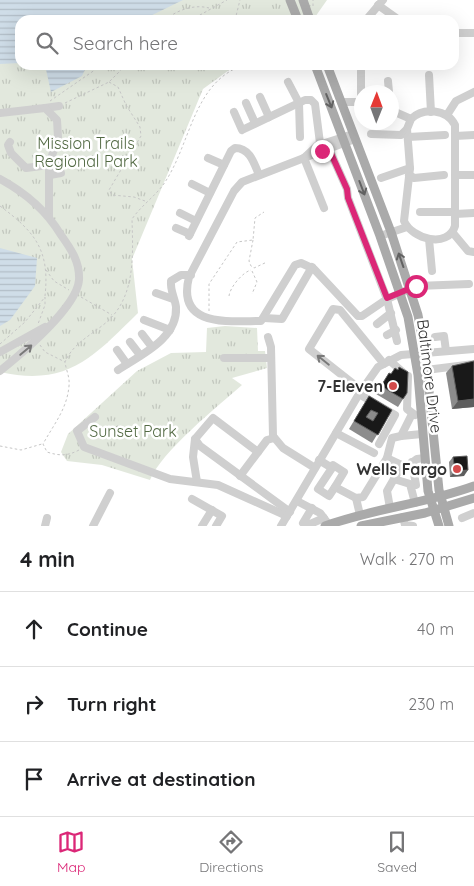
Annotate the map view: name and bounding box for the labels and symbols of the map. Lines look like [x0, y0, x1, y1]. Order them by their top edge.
north arrow [354, 85, 399, 130]
one-way arrow [325, 93, 335, 108]
park label: Mission Trails Regional Park [34, 133, 138, 171]
route end [311, 140, 334, 163]
one-way arrow [358, 180, 367, 196]
one-way arrow [395, 252, 405, 268]
route start [405, 275, 428, 298]
street label: Baltimore Drive [413, 318, 447, 434]
one-way arrow [19, 344, 32, 355]
one-way arrow [317, 354, 330, 365]
place label: 7-Eleven [317, 376, 383, 396]
marker: 7-Eleven [387, 380, 399, 392]
park label: Sunset Park [89, 421, 177, 441]
place label: Wells Fargo [357, 459, 447, 479]
marker: Wells Fargo [451, 463, 463, 475]

